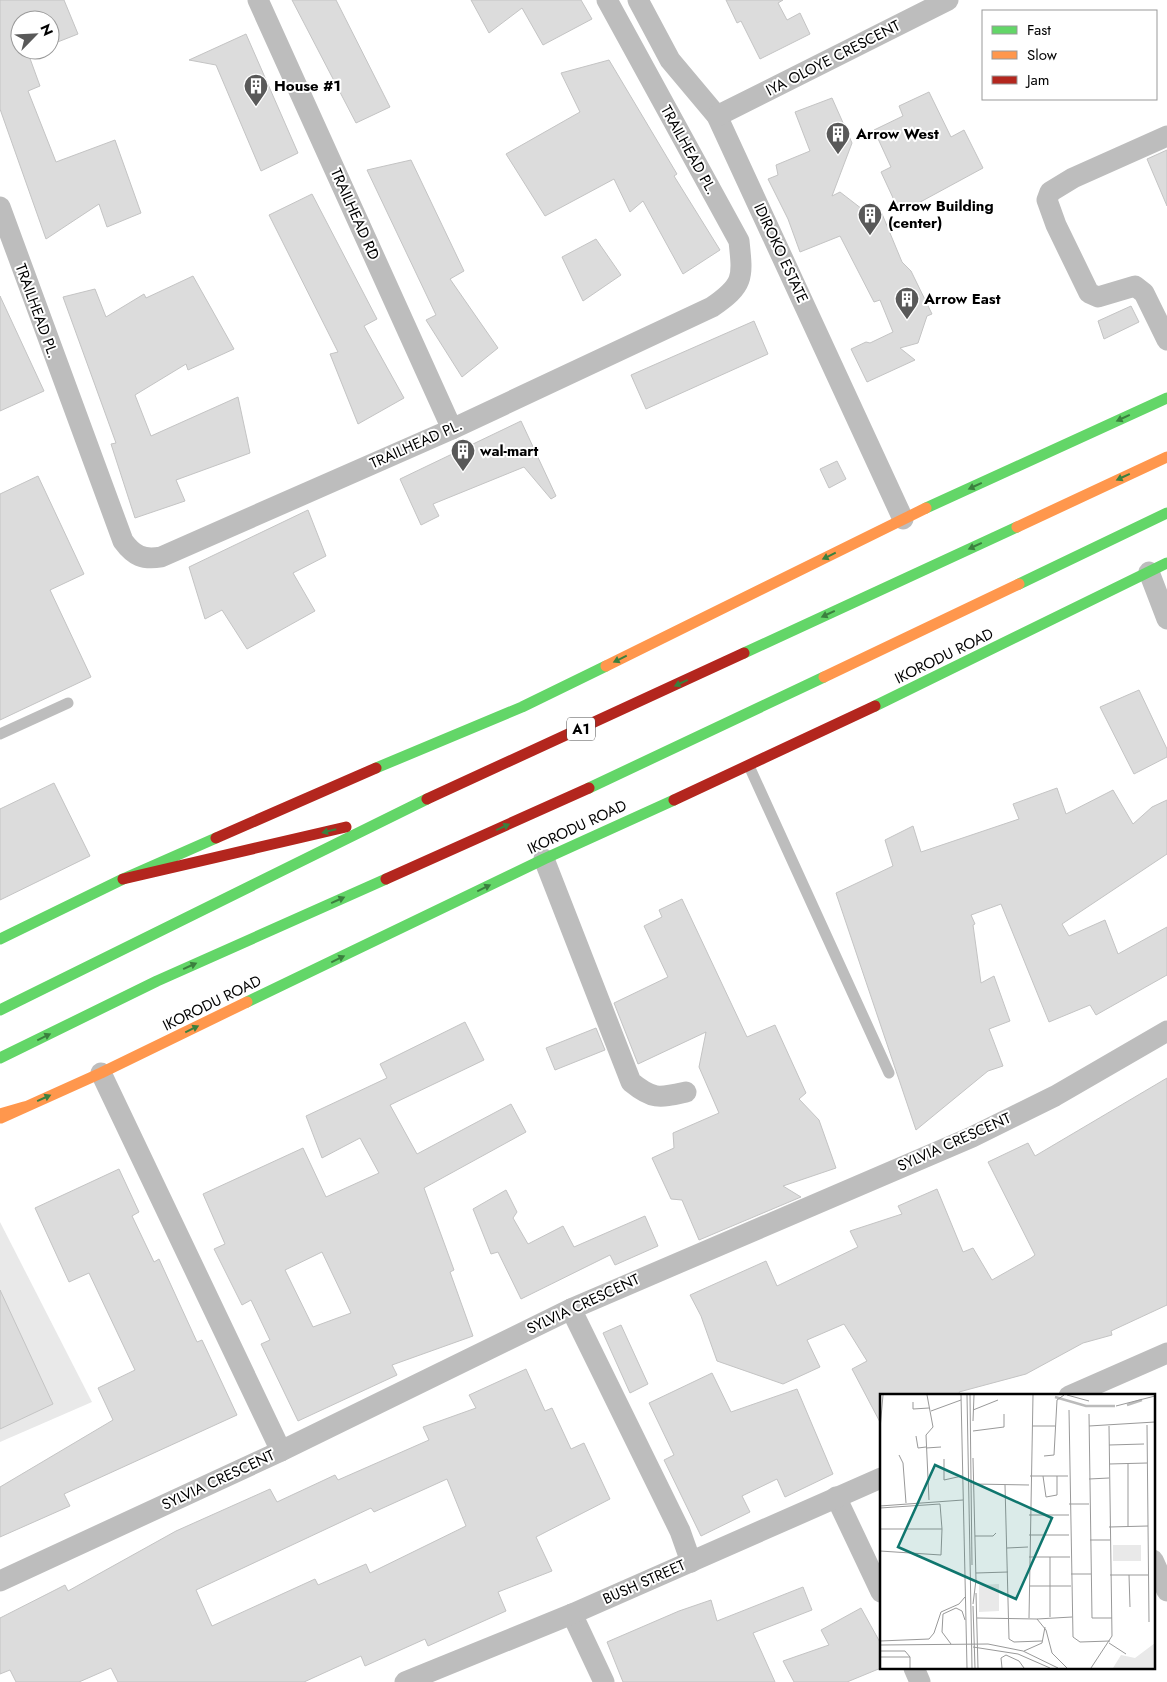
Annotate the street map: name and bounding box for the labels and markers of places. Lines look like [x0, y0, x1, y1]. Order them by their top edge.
building icon: House #1 [243, 73, 269, 107]
place label: House #1 [274, 75, 341, 97]
building icon: Arrow West [825, 121, 851, 155]
place label: Arrow West [855, 123, 939, 145]
place label: Arrow Building (center) [887, 195, 994, 234]
building icon: Arrow Building (center) [857, 202, 883, 236]
building icon: Arrow East [894, 286, 920, 320]
place label: Arrow East [923, 288, 1001, 310]
building icon: wal-mart [450, 438, 476, 472]
place label: wal-mart [479, 440, 538, 462]

